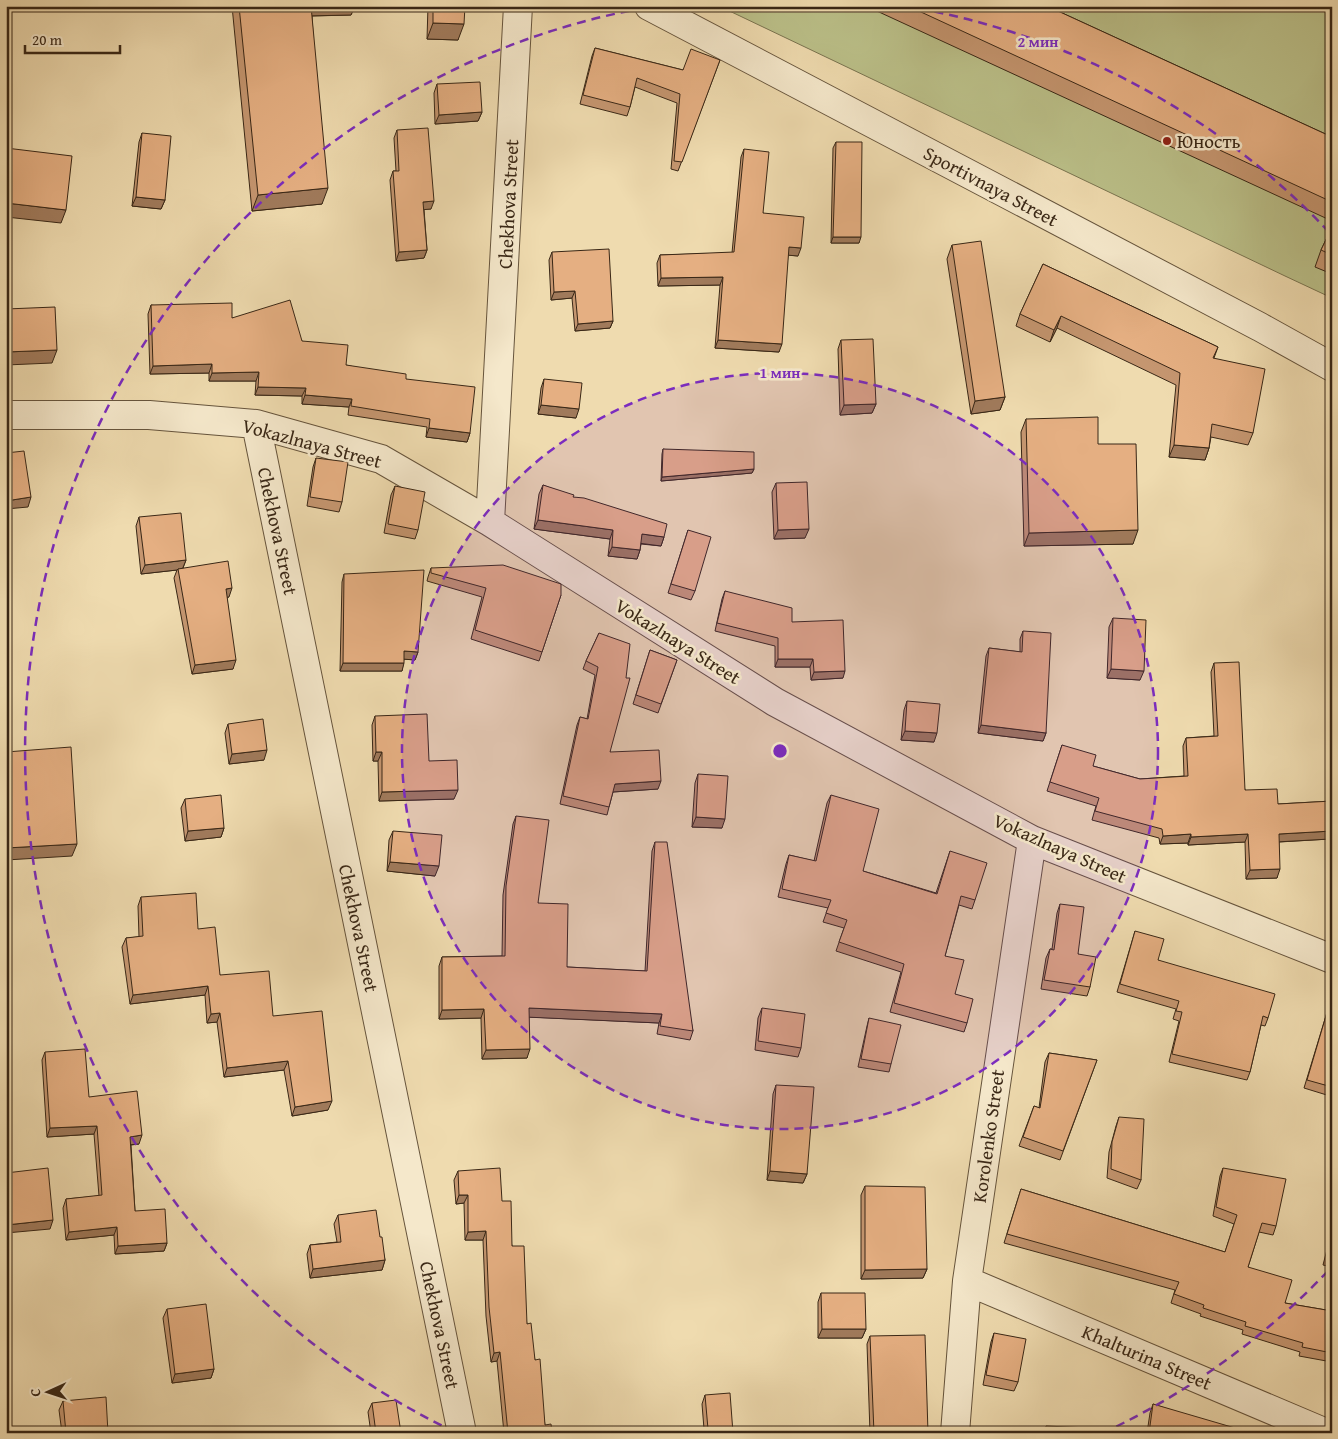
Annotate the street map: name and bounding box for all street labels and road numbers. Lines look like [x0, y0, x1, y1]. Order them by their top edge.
street label: Chekhova Street [491, 138, 525, 270]
street label: Sportivnaya Street [919, 139, 1063, 233]
street label: Vokazlnaya Street [239, 411, 385, 475]
street label: Chekhova Street [251, 465, 305, 598]
street label: Vokazlnaya Street [610, 591, 746, 691]
street label: Vokazlnaya Street [989, 806, 1131, 890]
street label: Chekhova Street [332, 862, 386, 995]
street label: Korolenko Street [965, 1067, 1011, 1204]
street label: Chekhova Street [413, 1259, 467, 1392]
street label: Khalturina Street [1078, 1317, 1216, 1397]

